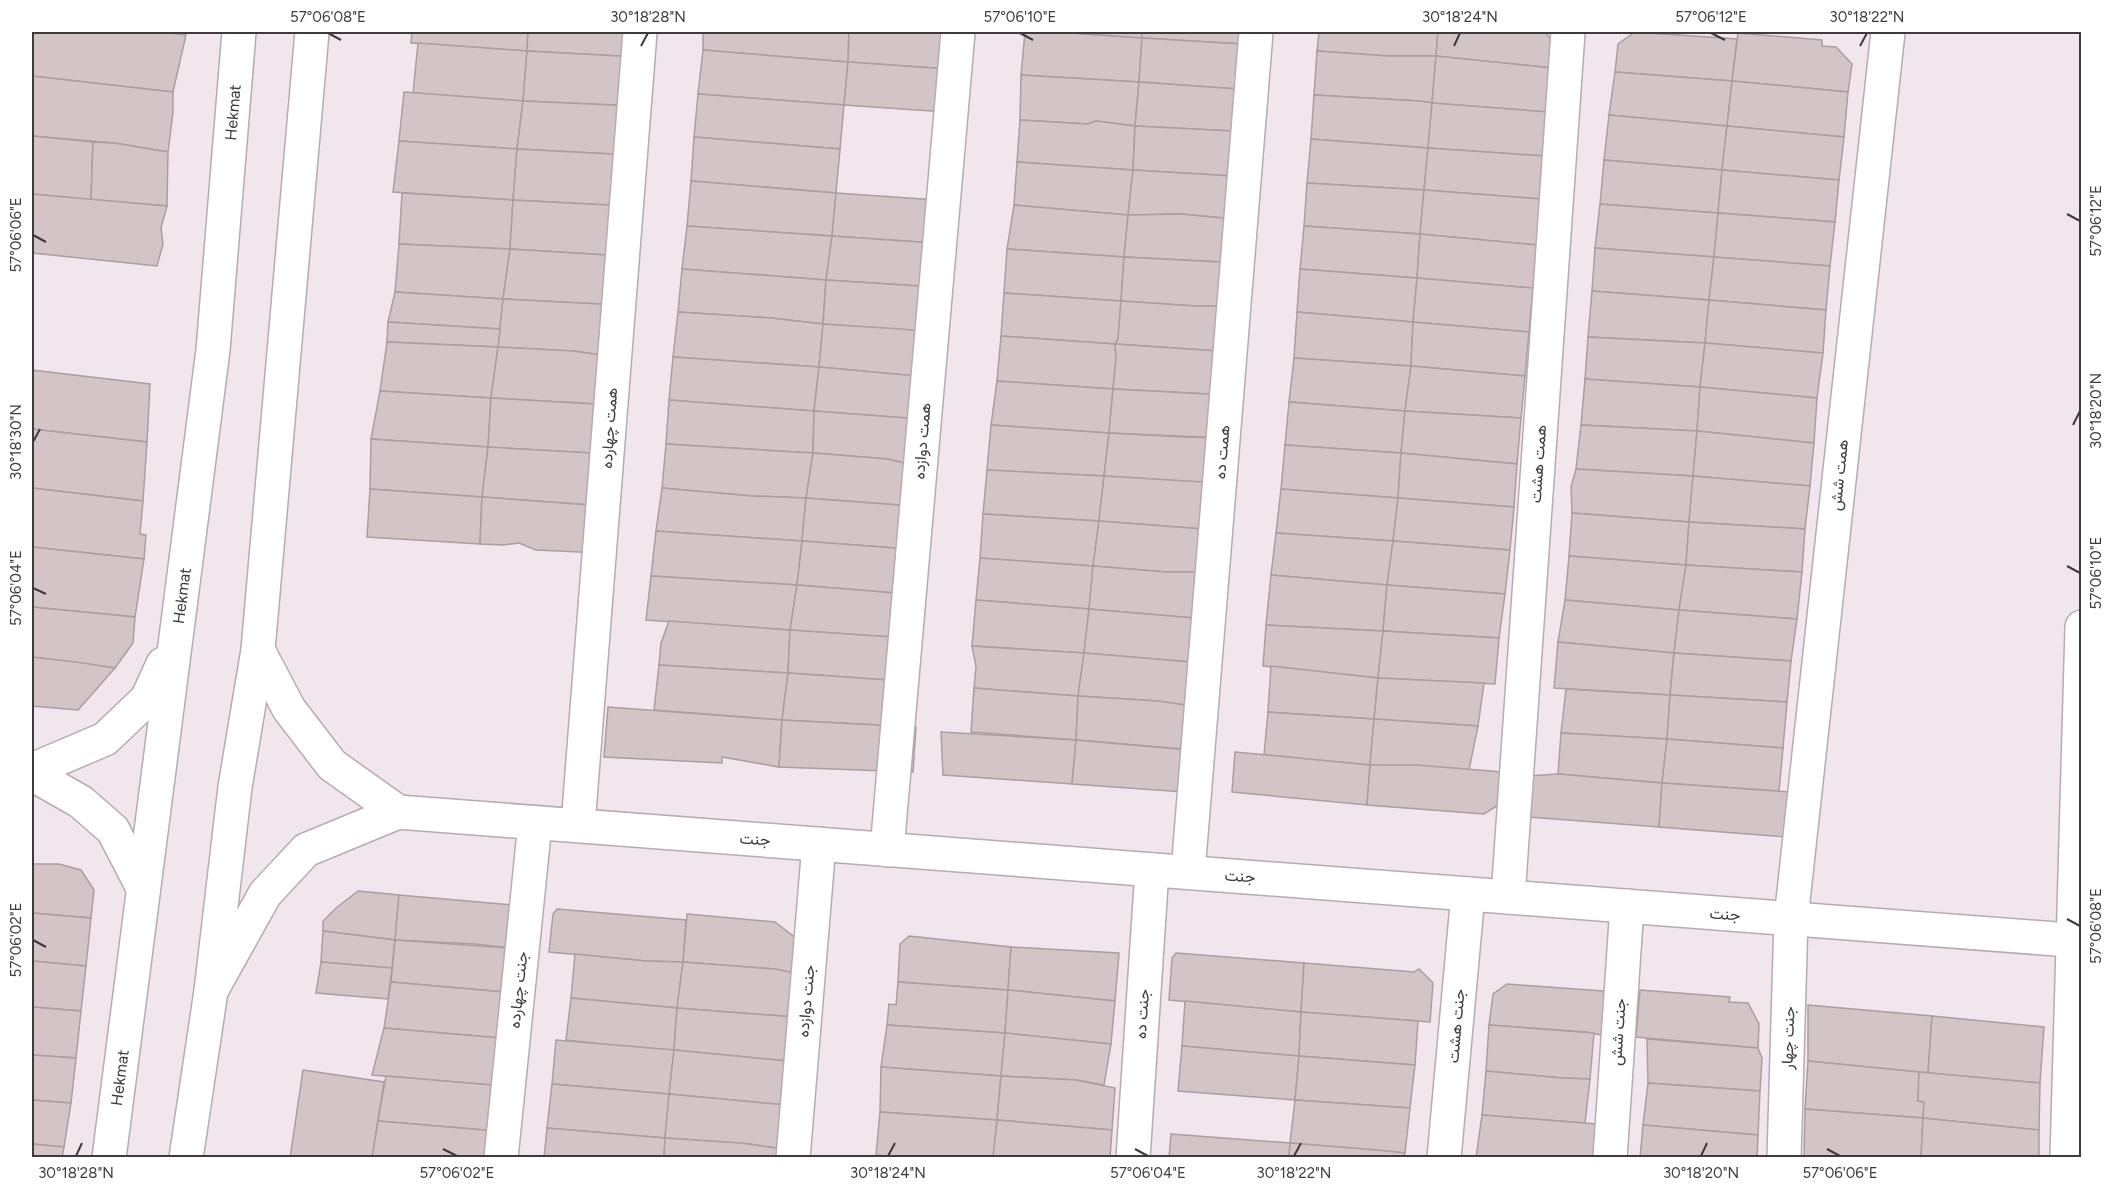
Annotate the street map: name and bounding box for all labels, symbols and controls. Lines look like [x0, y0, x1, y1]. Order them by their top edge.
text: 57°06'08"E [290, 8, 366, 26]
text: 30°18'28"N [610, 8, 686, 26]
text: 57°06'10"E [984, 8, 1056, 26]
text: 30°18'24"N [1422, 8, 1498, 26]
text: 57°06'12"E [1675, 8, 1747, 26]
text: 30°18'22"N [1830, 8, 1904, 26]
street label: Hekmat [221, 84, 244, 141]
text: 57°06'12"E [2087, 185, 2105, 257]
text: 57°06'06"E [7, 197, 25, 273]
text: 30°18'20"N [2087, 373, 2105, 449]
street label: همت چهارده [597, 387, 623, 469]
street label: همت دوازده [909, 402, 936, 480]
text: 30°18'30"N [7, 404, 25, 480]
street label: همت ده [1210, 424, 1234, 480]
street label: همت هشت [1526, 424, 1550, 504]
street label: همت شش [1826, 438, 1853, 512]
text: 57°06'10"E [2087, 537, 2105, 609]
text: 57°06'04"E [7, 550, 25, 626]
street label: Hekmat [168, 566, 194, 625]
street label: جنت [739, 828, 771, 850]
street label: جنت [1224, 865, 1256, 887]
text: 57°06'08"E [2087, 888, 2105, 964]
text: 57°06'02"E [7, 902, 25, 978]
street label: جنت [1709, 903, 1741, 925]
street label: جنت چهارده [505, 950, 533, 1030]
street label: جنت دوازده [793, 964, 820, 1038]
street label: جنت ده [1131, 988, 1153, 1040]
street label: جنت هشت [1443, 988, 1469, 1064]
street label: جنت شش [1606, 997, 1631, 1066]
street label: جنت چهار [1777, 1006, 1801, 1071]
street label: Hekmat [106, 1048, 132, 1107]
text: 30°18'28"N [38, 1164, 114, 1182]
text: 57°06'02"E [419, 1164, 495, 1182]
text: 30°18'24"N [850, 1164, 926, 1182]
text: 57°06'04"E [1110, 1164, 1186, 1182]
text: 30°18'22"N [1257, 1164, 1331, 1182]
text: 30°18'20"N [1663, 1164, 1739, 1182]
text: 57°06'06"E [1802, 1164, 1878, 1182]

